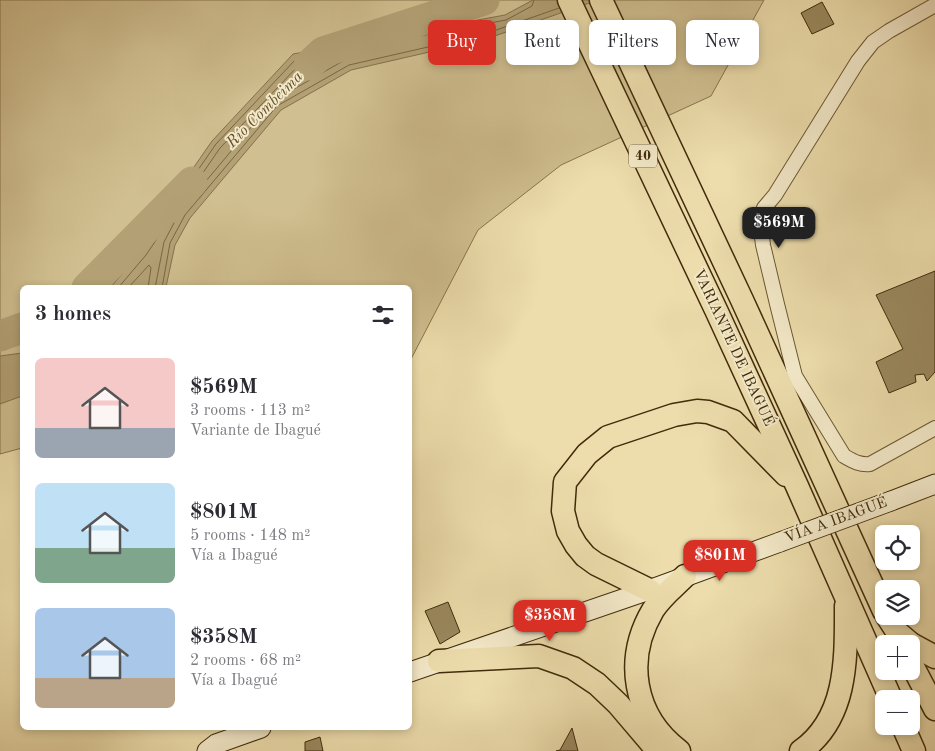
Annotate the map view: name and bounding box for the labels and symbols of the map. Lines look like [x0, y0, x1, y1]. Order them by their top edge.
water label: Río Combeima [223, 68, 307, 152]
road number: 40 [629, 144, 657, 168]
pin: $569M [744, 206, 814, 249]
street label: VARIANTE DE IBAGUÉ [690, 266, 779, 429]
street label: VÍA A IBAGUÉ [782, 493, 889, 547]
pin: $801M [685, 540, 755, 582]
pin: $358M [515, 600, 585, 642]

